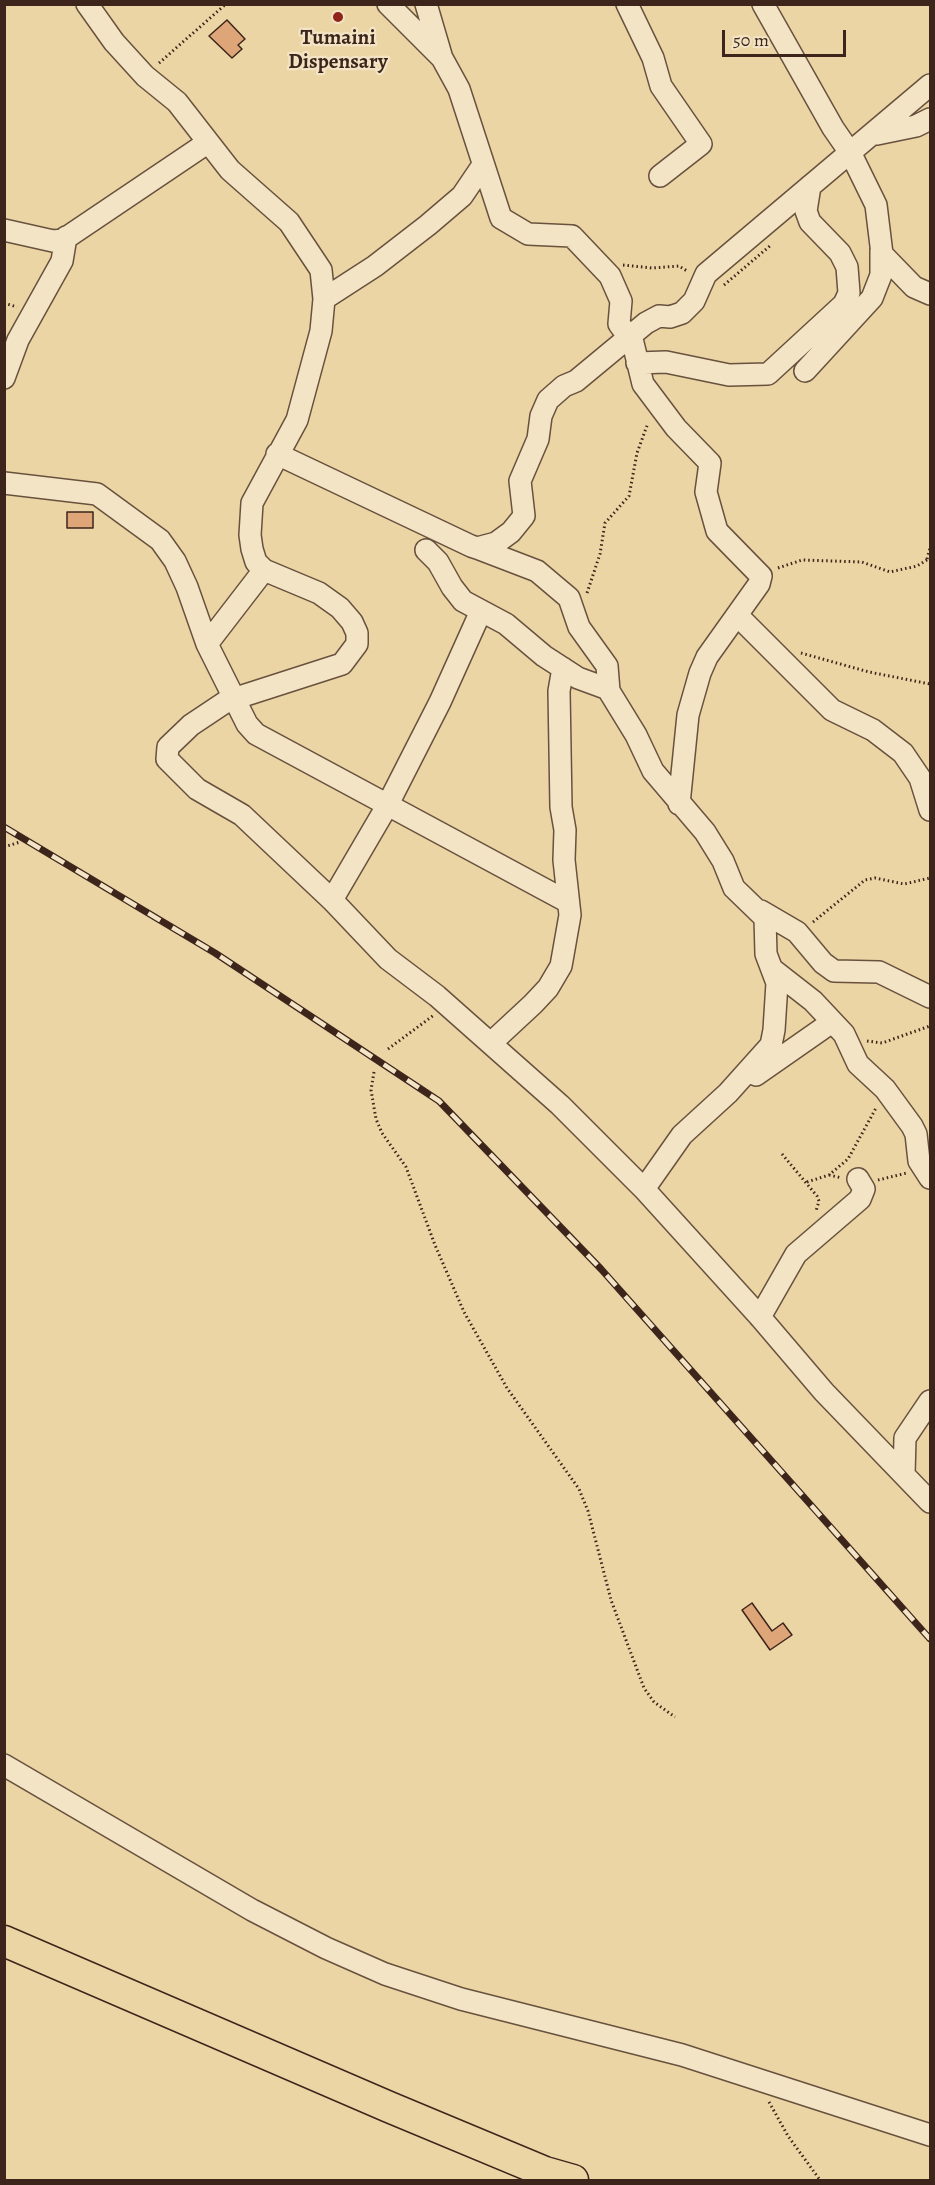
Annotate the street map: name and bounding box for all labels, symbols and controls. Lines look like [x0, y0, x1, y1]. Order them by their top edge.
marker: Tumaini Dispensary [331, 10, 345, 24]
scale bar [725, 18, 850, 56]
place label: Tumaini Dispensary [288, 26, 388, 76]
text: 50 m [733, 28, 769, 52]

